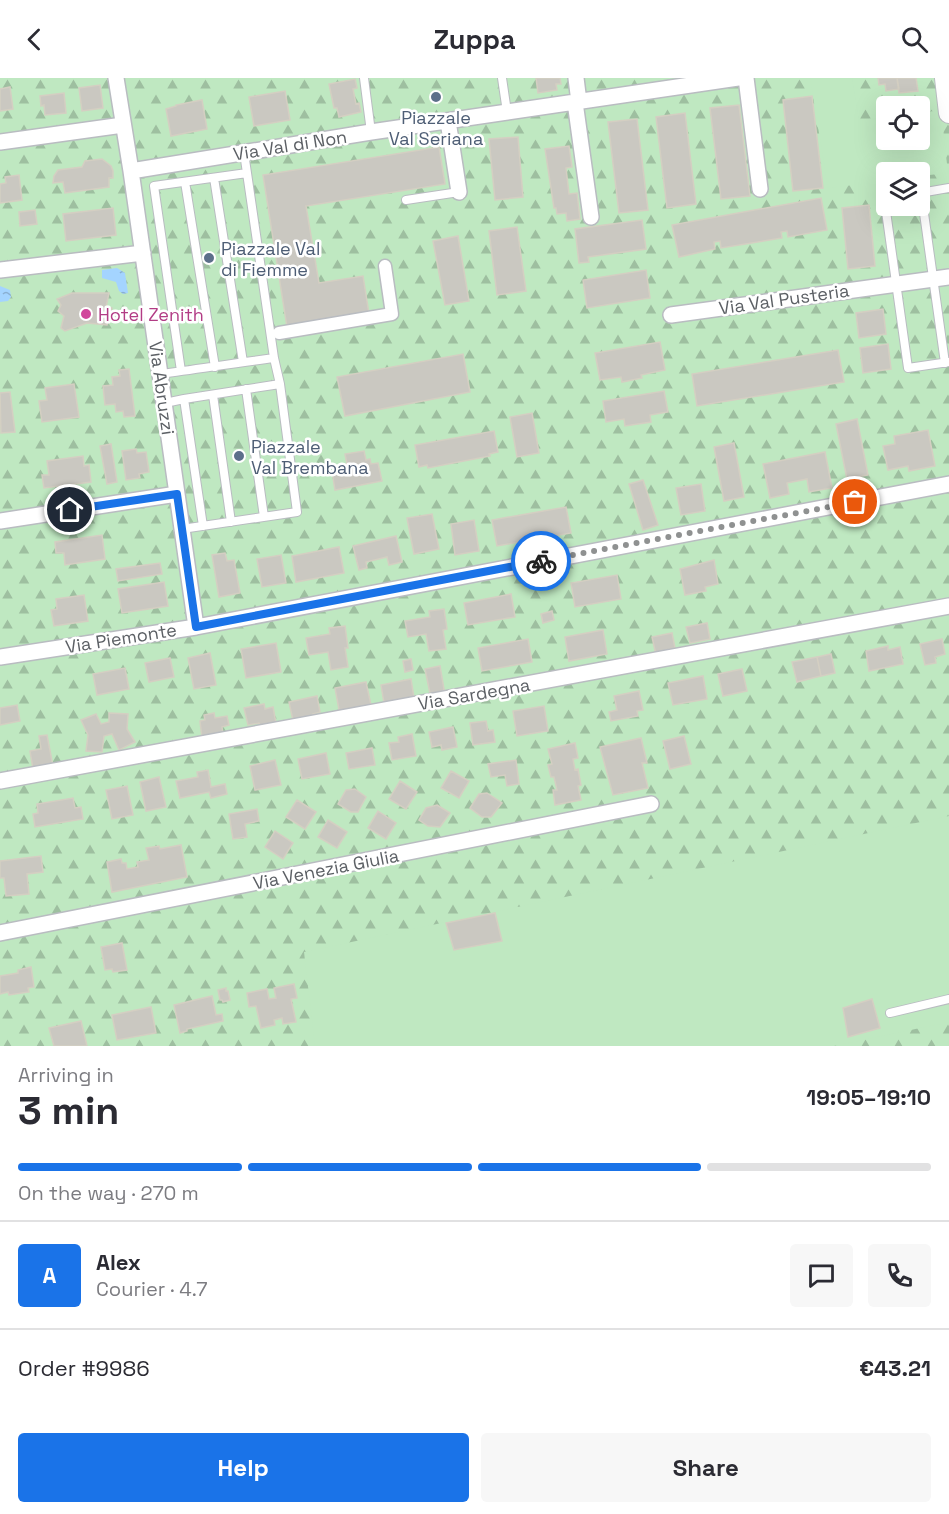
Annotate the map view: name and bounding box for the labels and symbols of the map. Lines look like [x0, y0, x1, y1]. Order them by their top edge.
marker: Piazzale Val Seriana [429, 90, 443, 104]
place label: Piazzale Val Seriana [389, 106, 483, 150]
street label: Via Val di Non [231, 125, 349, 165]
place label: Piazzale Val di Fiemme [221, 237, 320, 281]
marker: Piazzale Val di Fiemme [202, 251, 216, 265]
street label: Via Val Pusteria [717, 278, 851, 320]
place label: Hotel Zenith [98, 303, 204, 326]
marker: Hotel Zenith [79, 307, 93, 321]
street label: Via Abruzzi [144, 340, 180, 436]
place label: Piazzale Val Brembana [251, 435, 369, 479]
marker: Piazzale Val Brembana [232, 449, 246, 463]
pin [829, 476, 880, 527]
pin [44, 484, 95, 535]
courier [511, 531, 571, 591]
street label: Via Piemonte [64, 618, 178, 658]
street label: Via Sardegna [416, 673, 532, 715]
street label: Via Venezia Giulia [251, 844, 401, 894]

